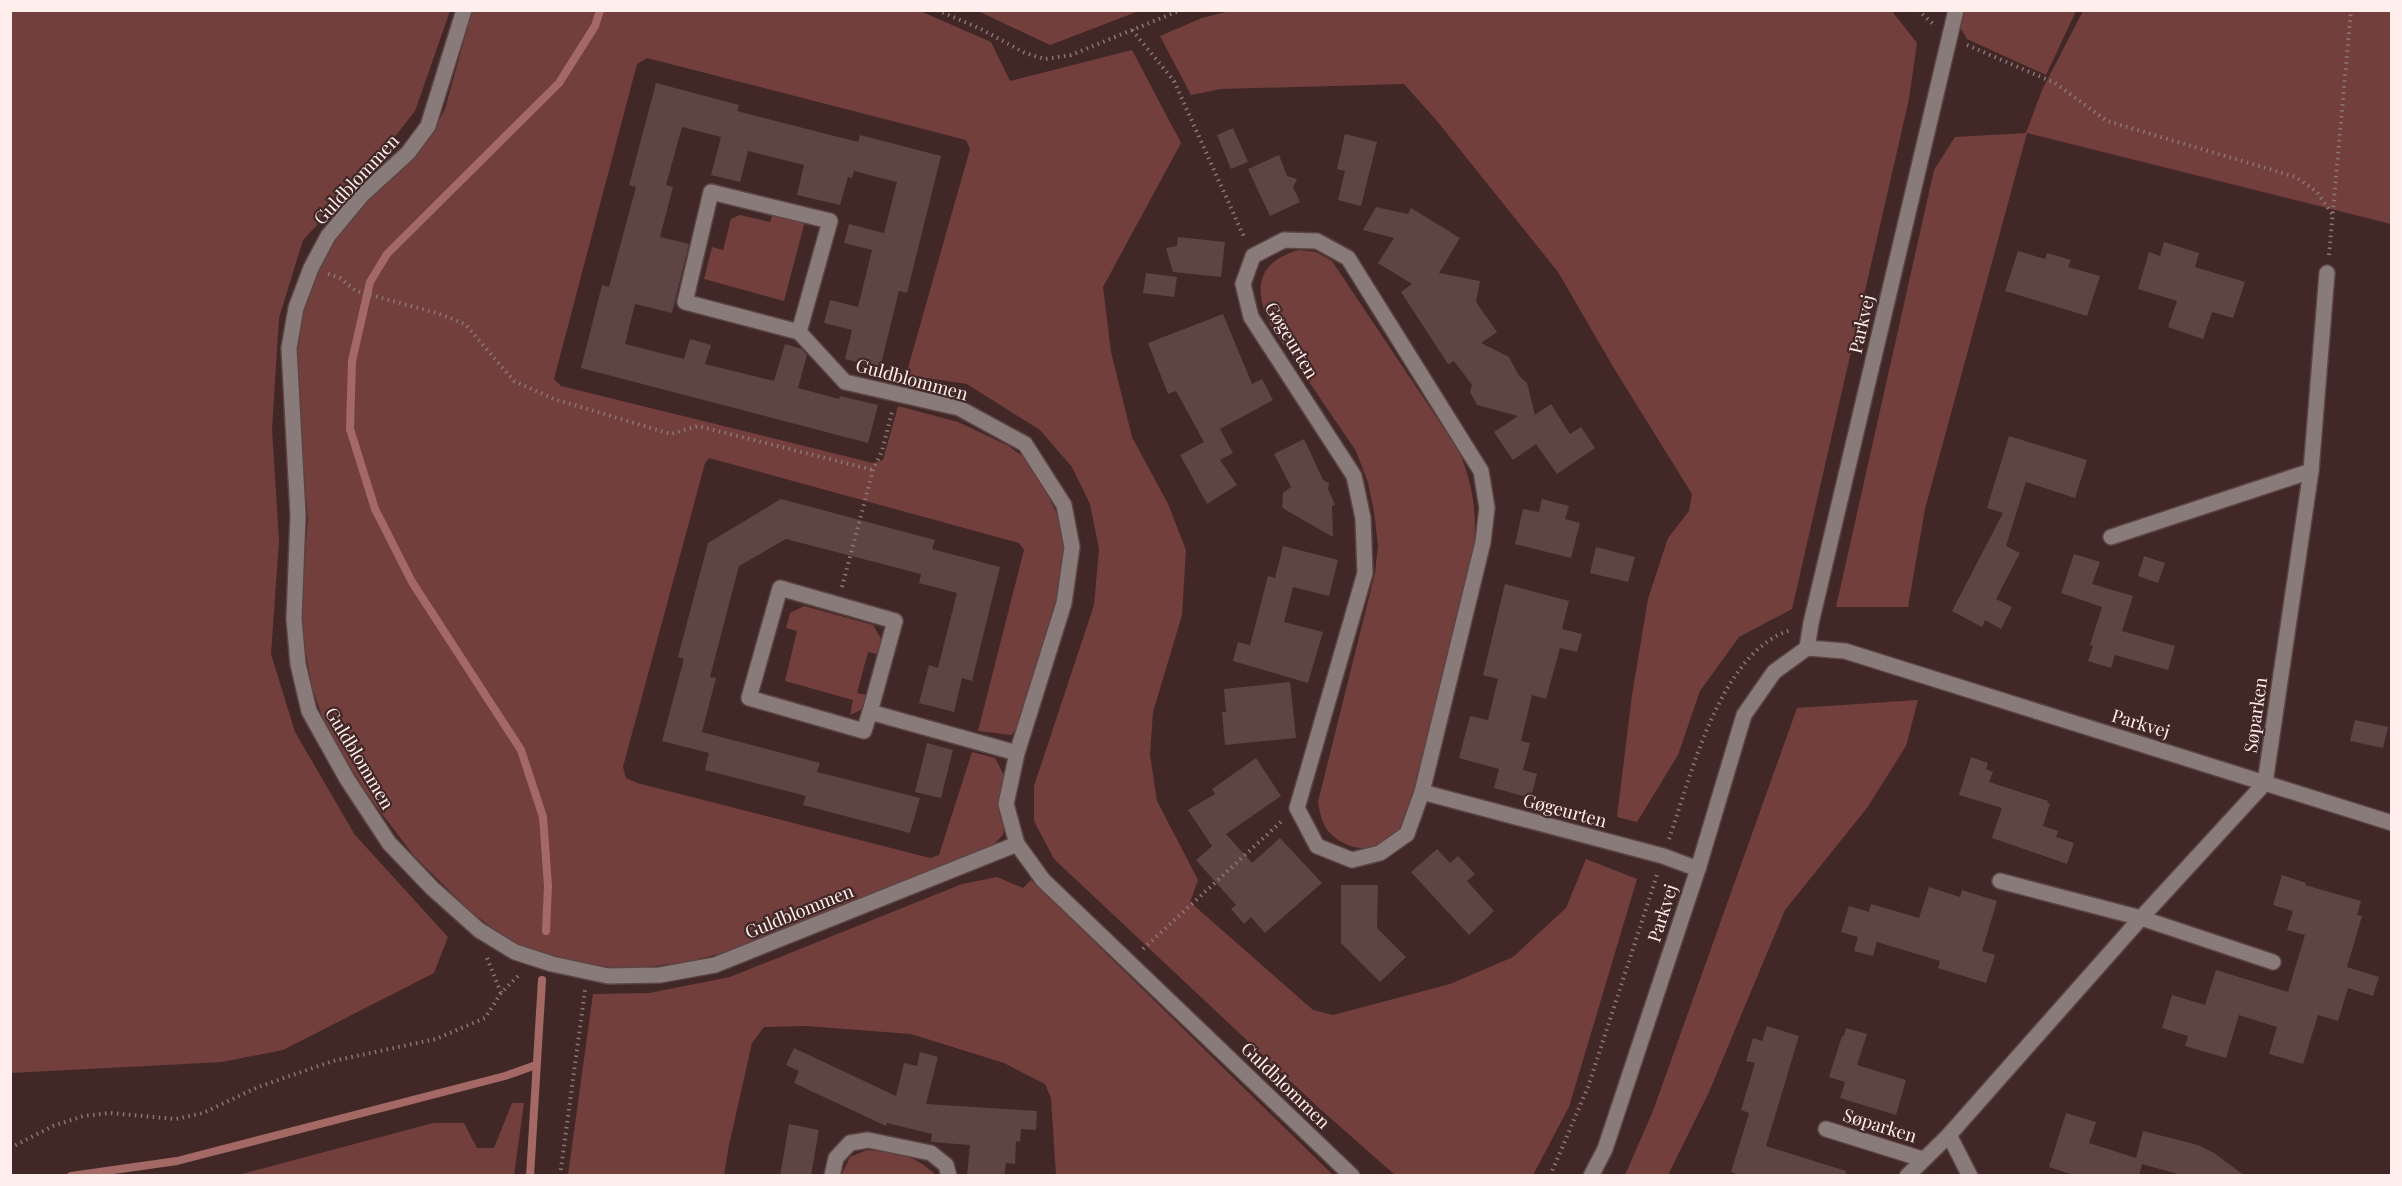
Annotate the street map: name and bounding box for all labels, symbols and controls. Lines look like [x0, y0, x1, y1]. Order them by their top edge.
street label: Guldblommen [308, 129, 404, 229]
street label: Parkvej [1843, 292, 1879, 356]
street label: Gøgeurten [1260, 297, 1324, 383]
street label: Guldblommen [853, 353, 971, 406]
street label: Søparken [2238, 675, 2272, 754]
street label: Guldblommen [320, 702, 400, 814]
street label: Parkvej [2109, 703, 2173, 743]
street label: Gøgeurten [1521, 787, 1610, 833]
street label: Guldblommen [741, 878, 857, 944]
street label: Parkvej [1641, 881, 1683, 945]
street label: Guldblommen [1236, 1036, 1336, 1134]
street label: Søparken [1840, 1102, 1920, 1148]

